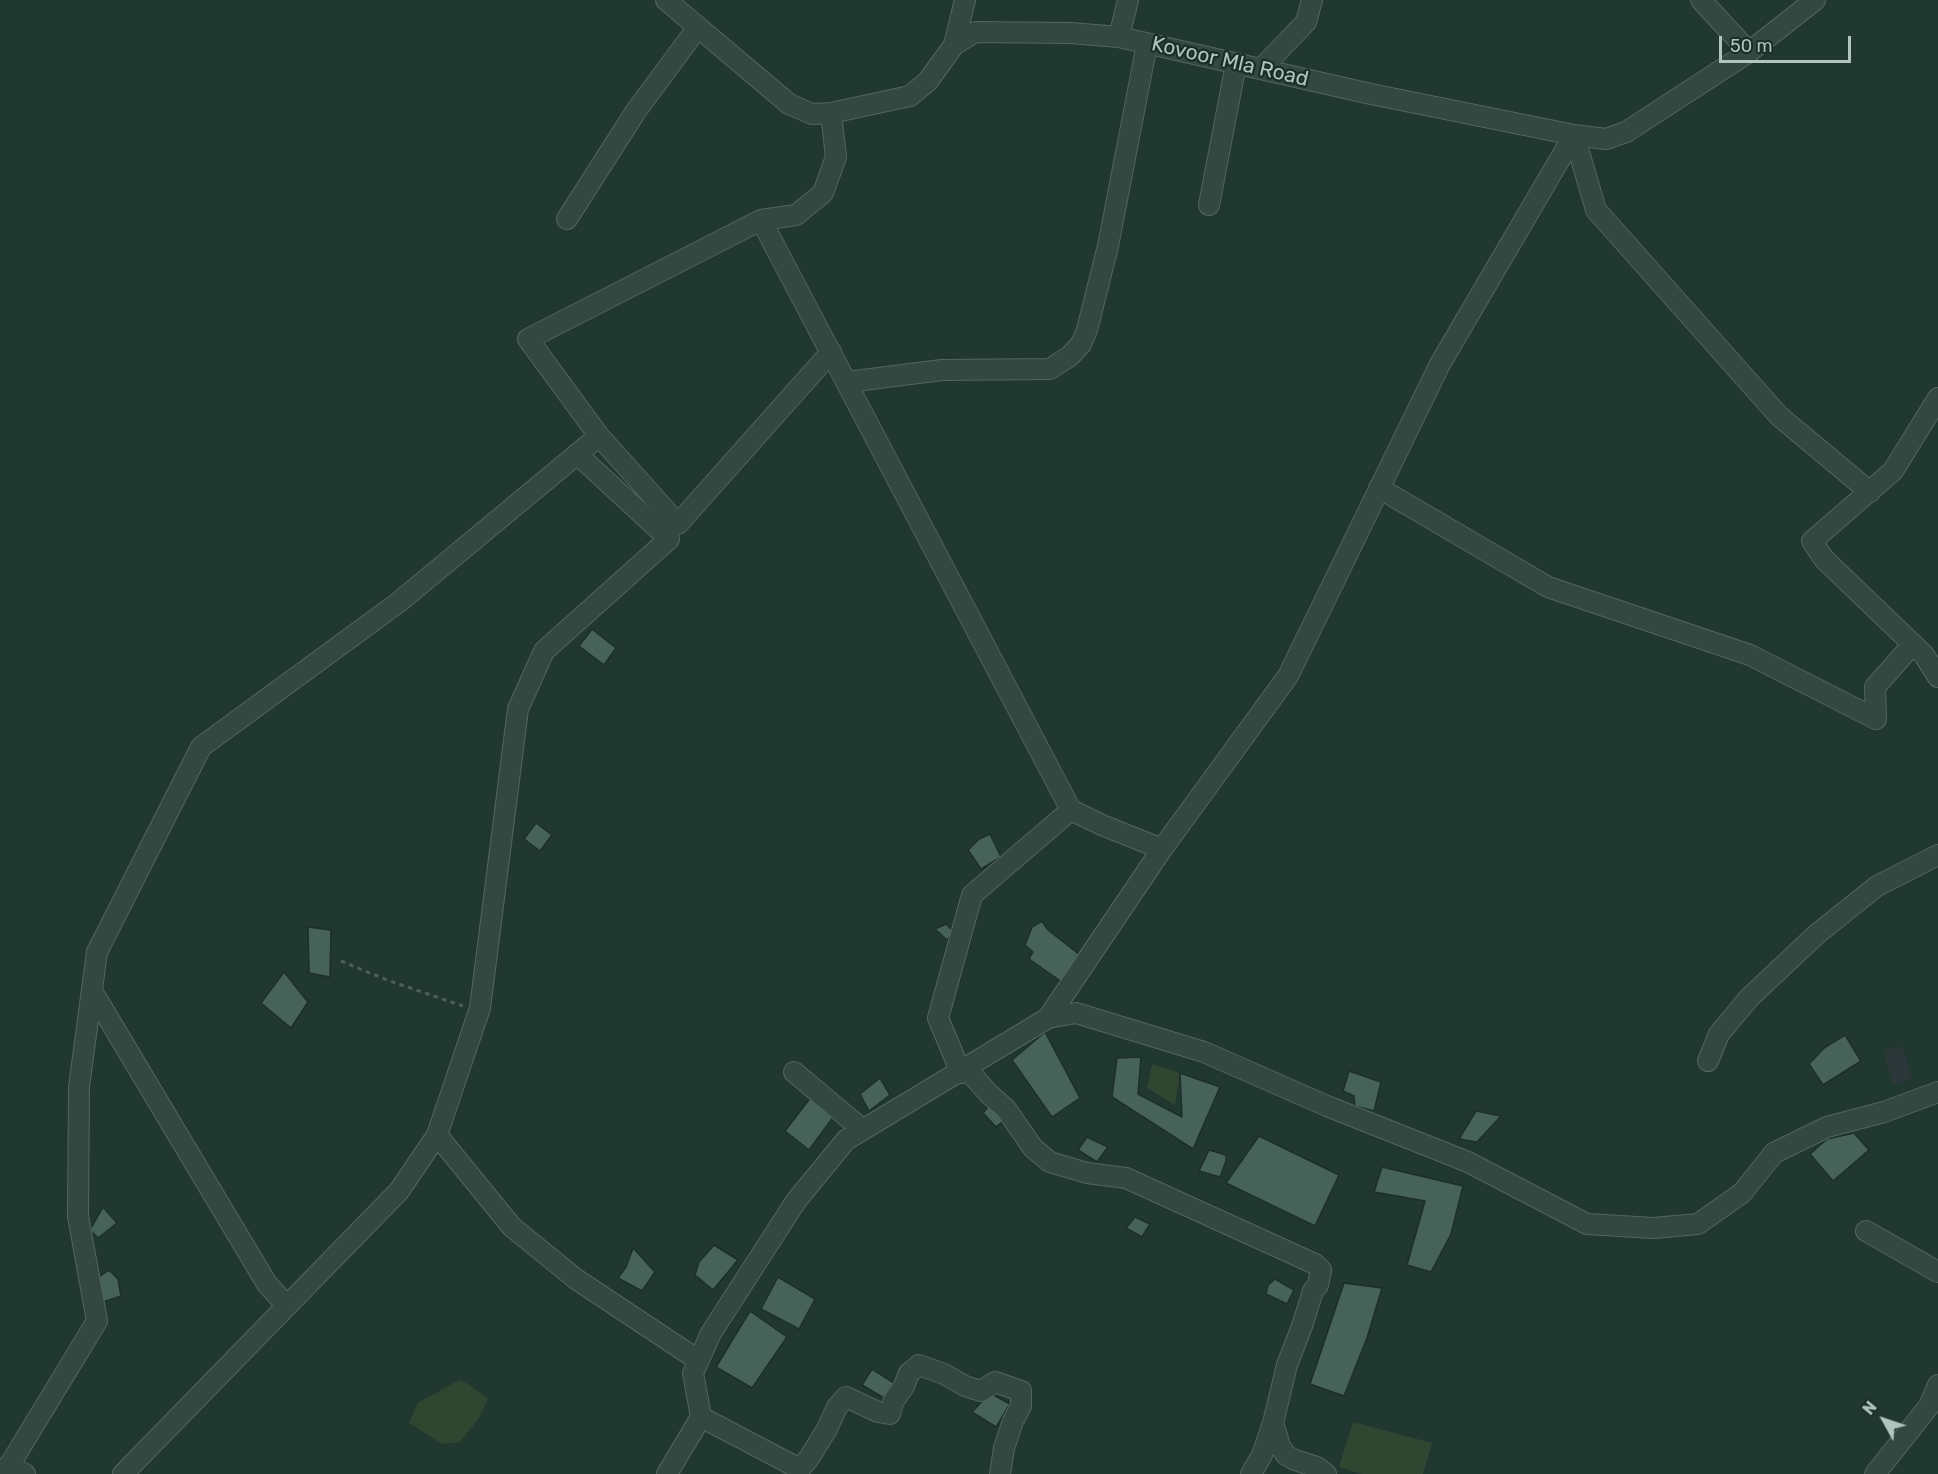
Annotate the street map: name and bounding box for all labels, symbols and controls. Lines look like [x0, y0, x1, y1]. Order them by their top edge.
scale bar [1722, 24, 1854, 62]
street label: Kovoor Mla Road [1149, 32, 1311, 92]
text: 50 m [1730, 35, 1773, 57]
north arrow [1854, 1390, 1914, 1450]
text: N [1859, 1398, 1881, 1419]

